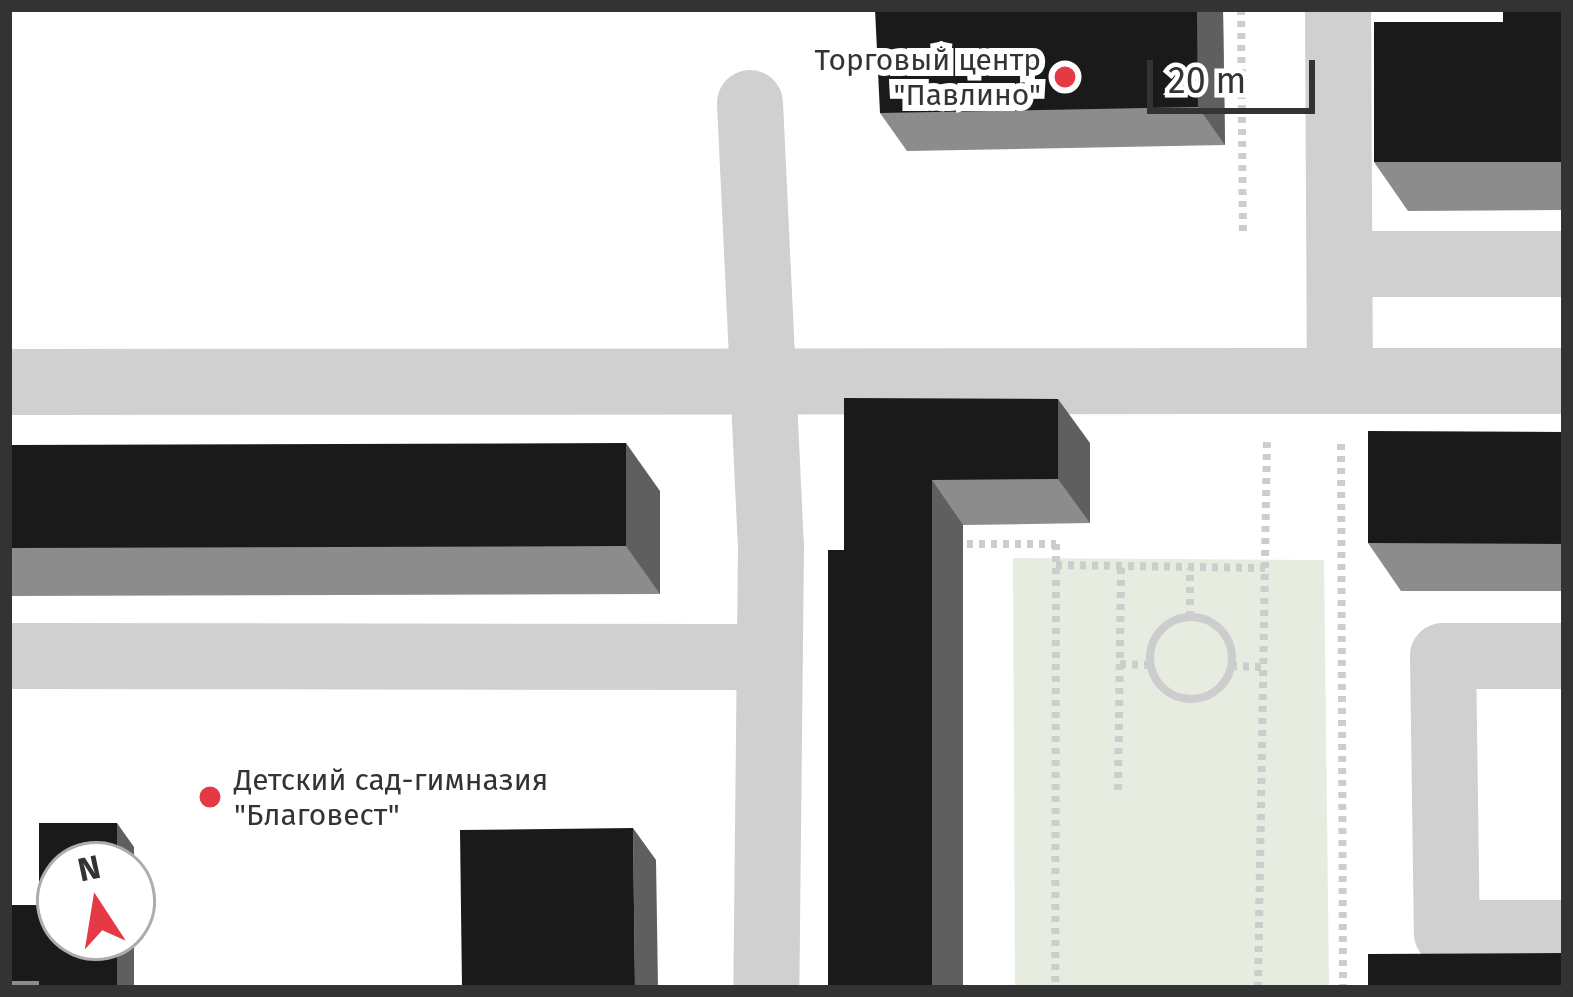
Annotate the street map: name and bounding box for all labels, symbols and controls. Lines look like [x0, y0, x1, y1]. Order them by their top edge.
scale bar [1153, 36, 1321, 110]
place label: Торговый центр "Павлино" [815, 42, 1041, 112]
text: 20 m [1168, 59, 1246, 103]
marker: Торговый центр "Павлино" [1052, 64, 1078, 90]
place label: Детский сад-гимназия "Благовест" [234, 762, 548, 832]
marker: Детский сад-гимназия "Благовест" [197, 784, 223, 810]
north arrow [36, 841, 156, 961]
text: N [74, 847, 104, 891]

